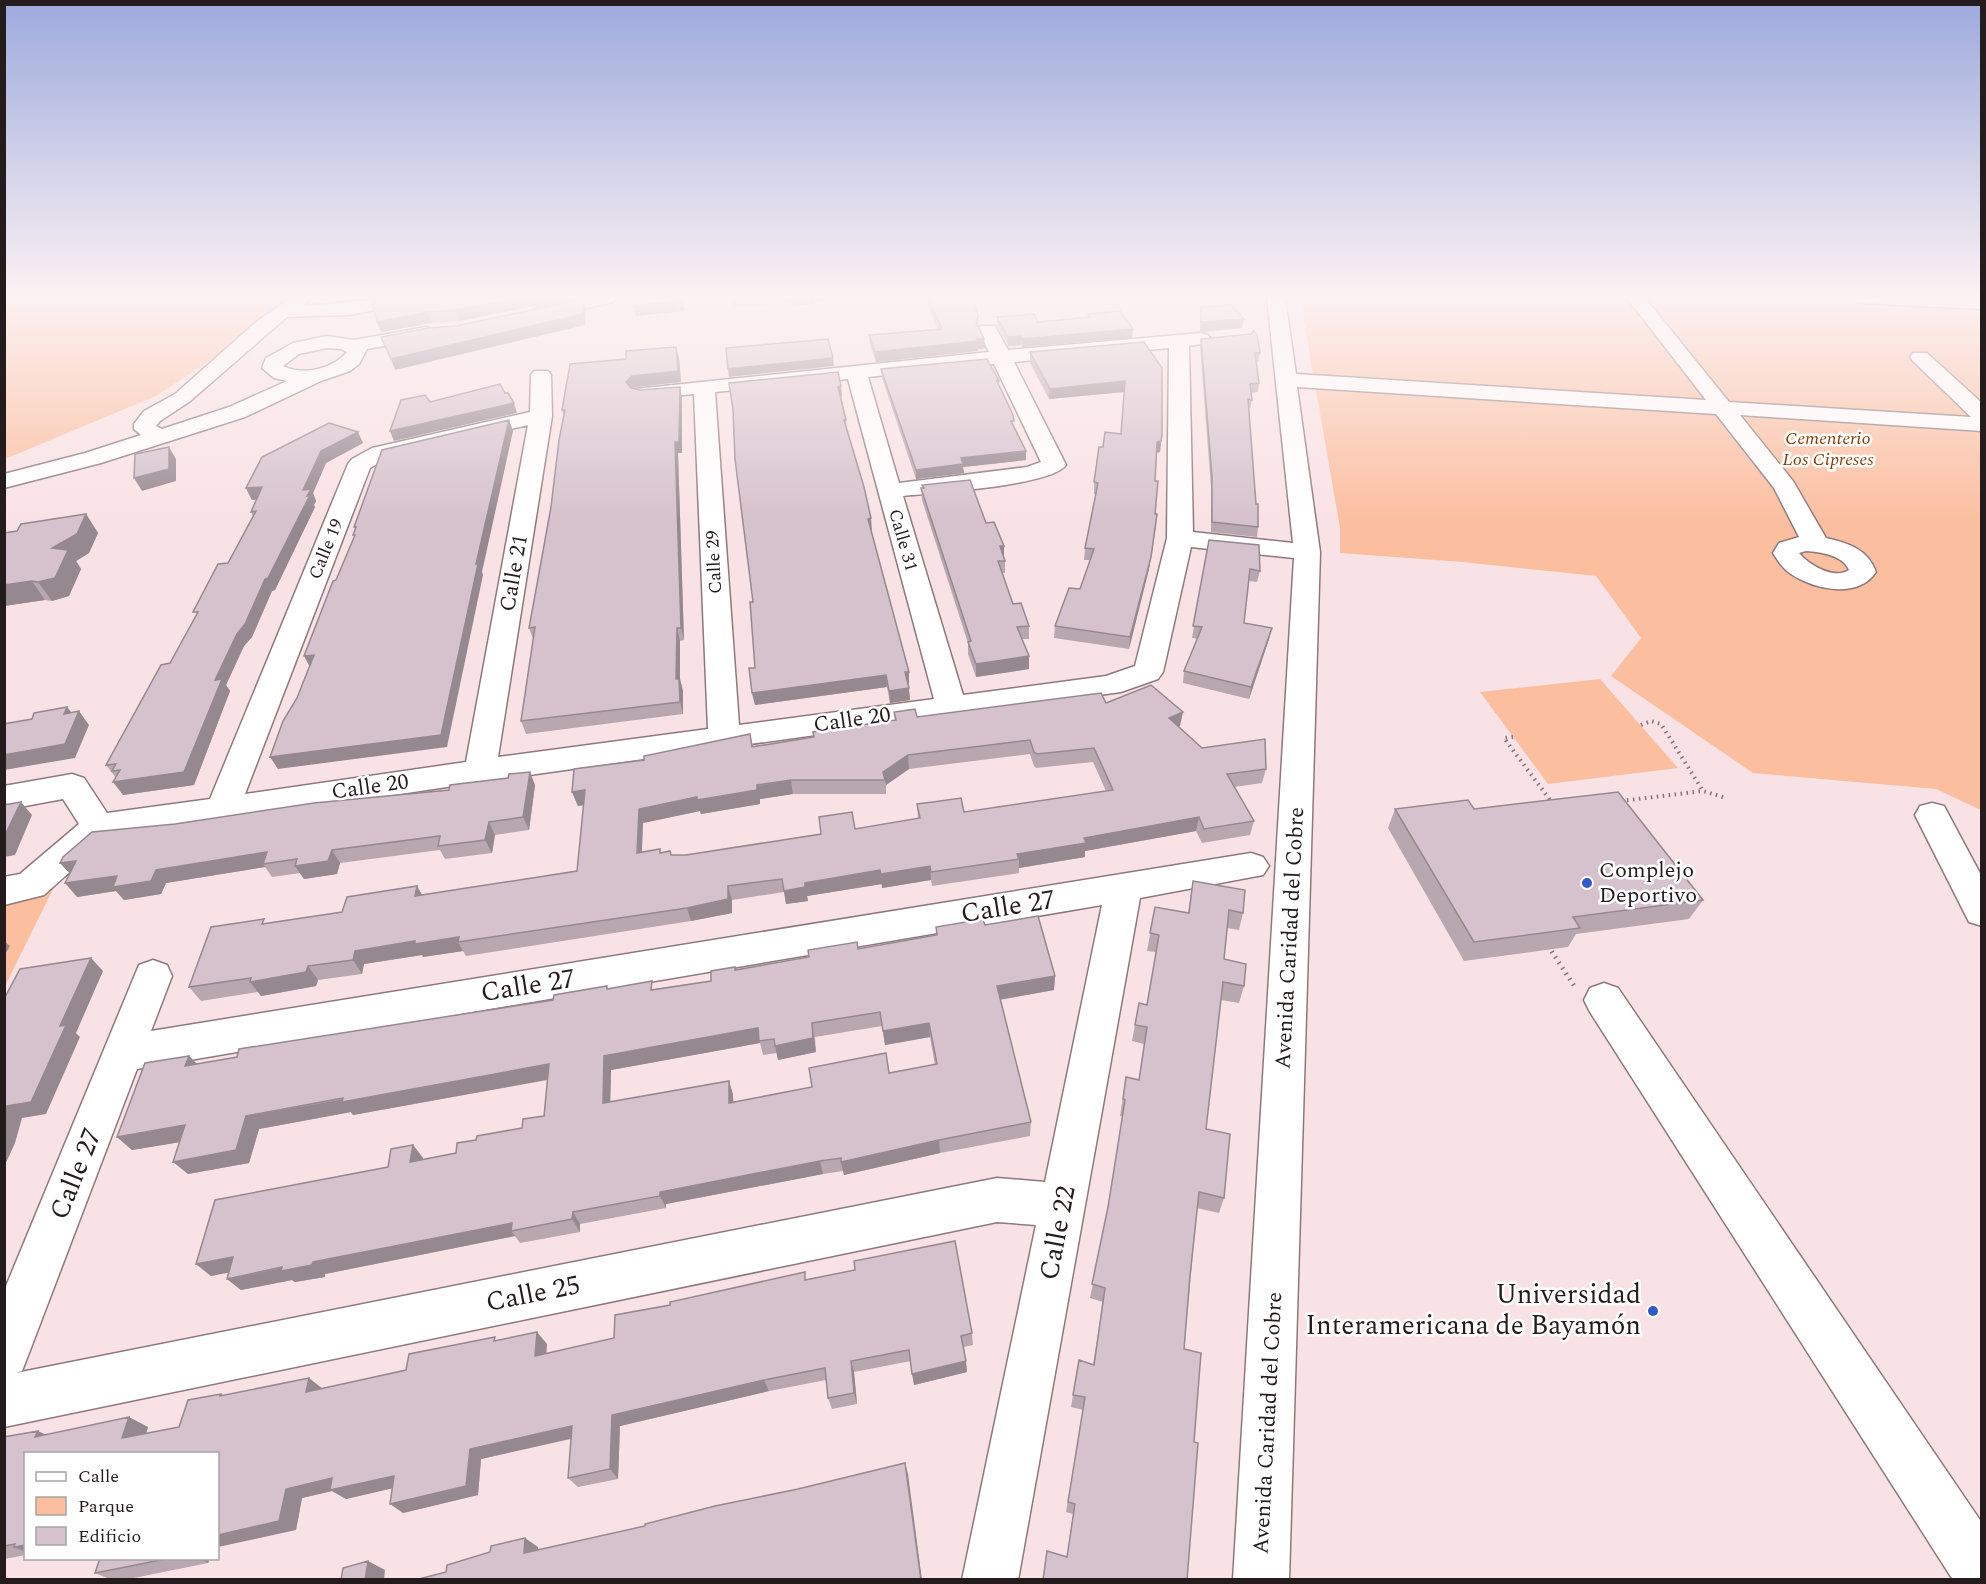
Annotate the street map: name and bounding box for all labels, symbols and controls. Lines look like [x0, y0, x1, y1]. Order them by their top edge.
park label: Cementerio Los Cipreses [1782, 425, 1874, 473]
street label: Calle 31 [881, 506, 925, 574]
street label: Calle 19 [302, 514, 350, 584]
street label: Calle 29 [699, 530, 729, 594]
street label: Calle 21 [491, 532, 537, 614]
street label: Calle 20 [811, 698, 893, 742]
street label: Calle 20 [329, 765, 411, 809]
street label: Avenida Caridad del Cobre [1267, 806, 1313, 1070]
place label: Complejo Deportivo [1599, 854, 1697, 912]
marker: Complejo Deportivo [1580, 876, 1594, 890]
street label: Calle 27 [958, 879, 1058, 935]
street label: Calle 27 [478, 958, 578, 1014]
street label: Calle 27 [39, 1122, 113, 1226]
street label: Calle 22 [1028, 1182, 1088, 1284]
street label: Calle 25 [482, 1264, 584, 1324]
place label: Universidad Interamericana de Bayamón [1305, 1274, 1641, 1347]
street label: Avenida Caridad del Cobre [1245, 1291, 1291, 1555]
marker: Universidad Interamericana de Bayamón [1646, 1304, 1660, 1318]
legend [24, 1452, 219, 1560]
text: Calle [78, 1463, 119, 1490]
text: Parque [78, 1493, 134, 1520]
text: Edificio [78, 1523, 141, 1550]

